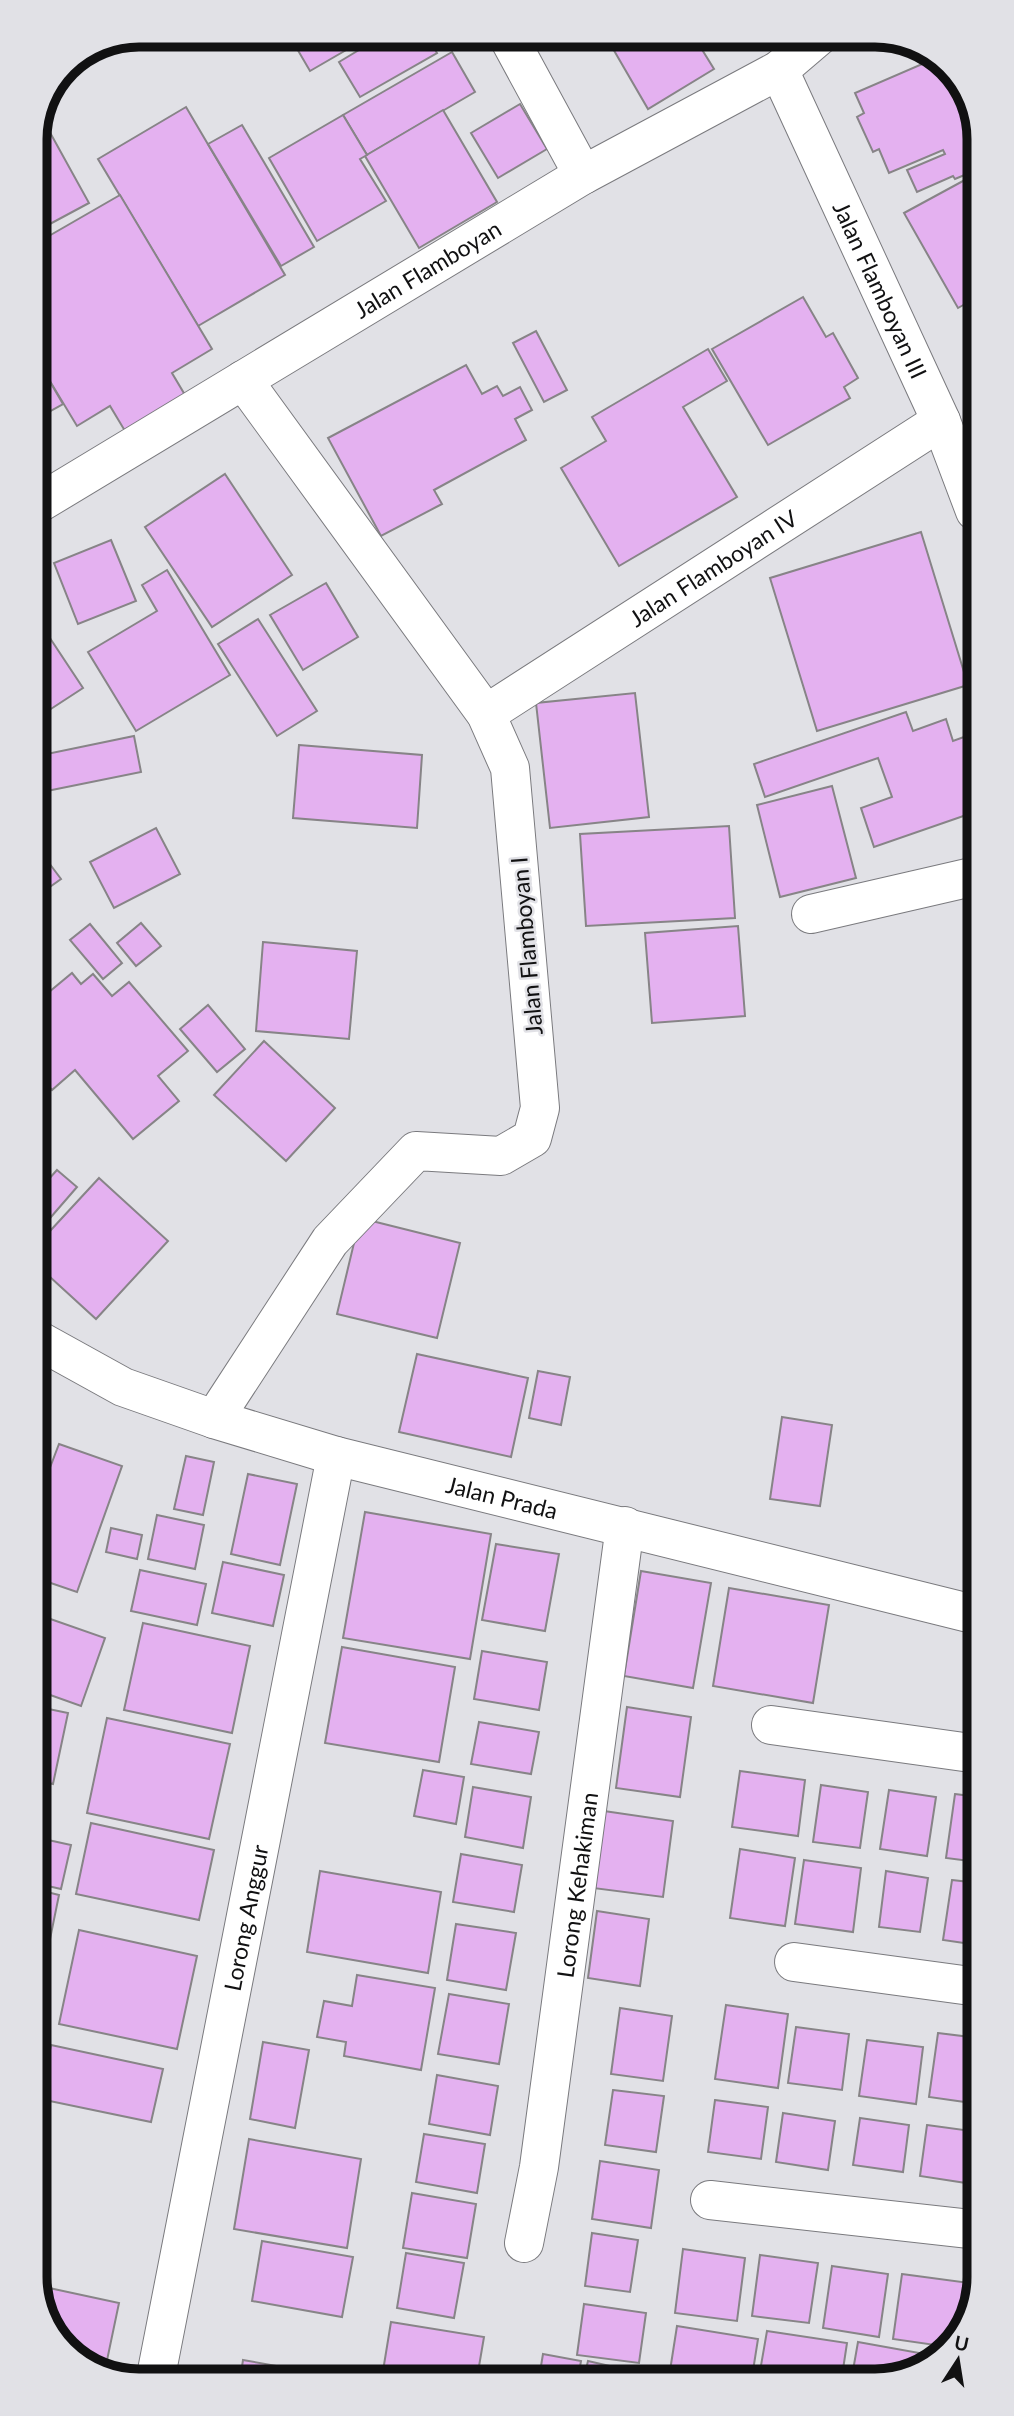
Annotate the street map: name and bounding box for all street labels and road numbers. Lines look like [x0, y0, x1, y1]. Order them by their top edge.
street label: Jalan Flamboyan III [828, 197, 933, 383]
street label: Jalan Flamboyan [349, 214, 506, 324]
street label: Jalan Flamboyan IV [624, 503, 803, 632]
street label: Jalan Flamboyan I [504, 856, 548, 1036]
street label: Jalan Prada [443, 1470, 561, 1524]
street label: Lorong Kehakiman [551, 1791, 603, 1979]
street label: Lorong Anggur [218, 1842, 274, 1993]

